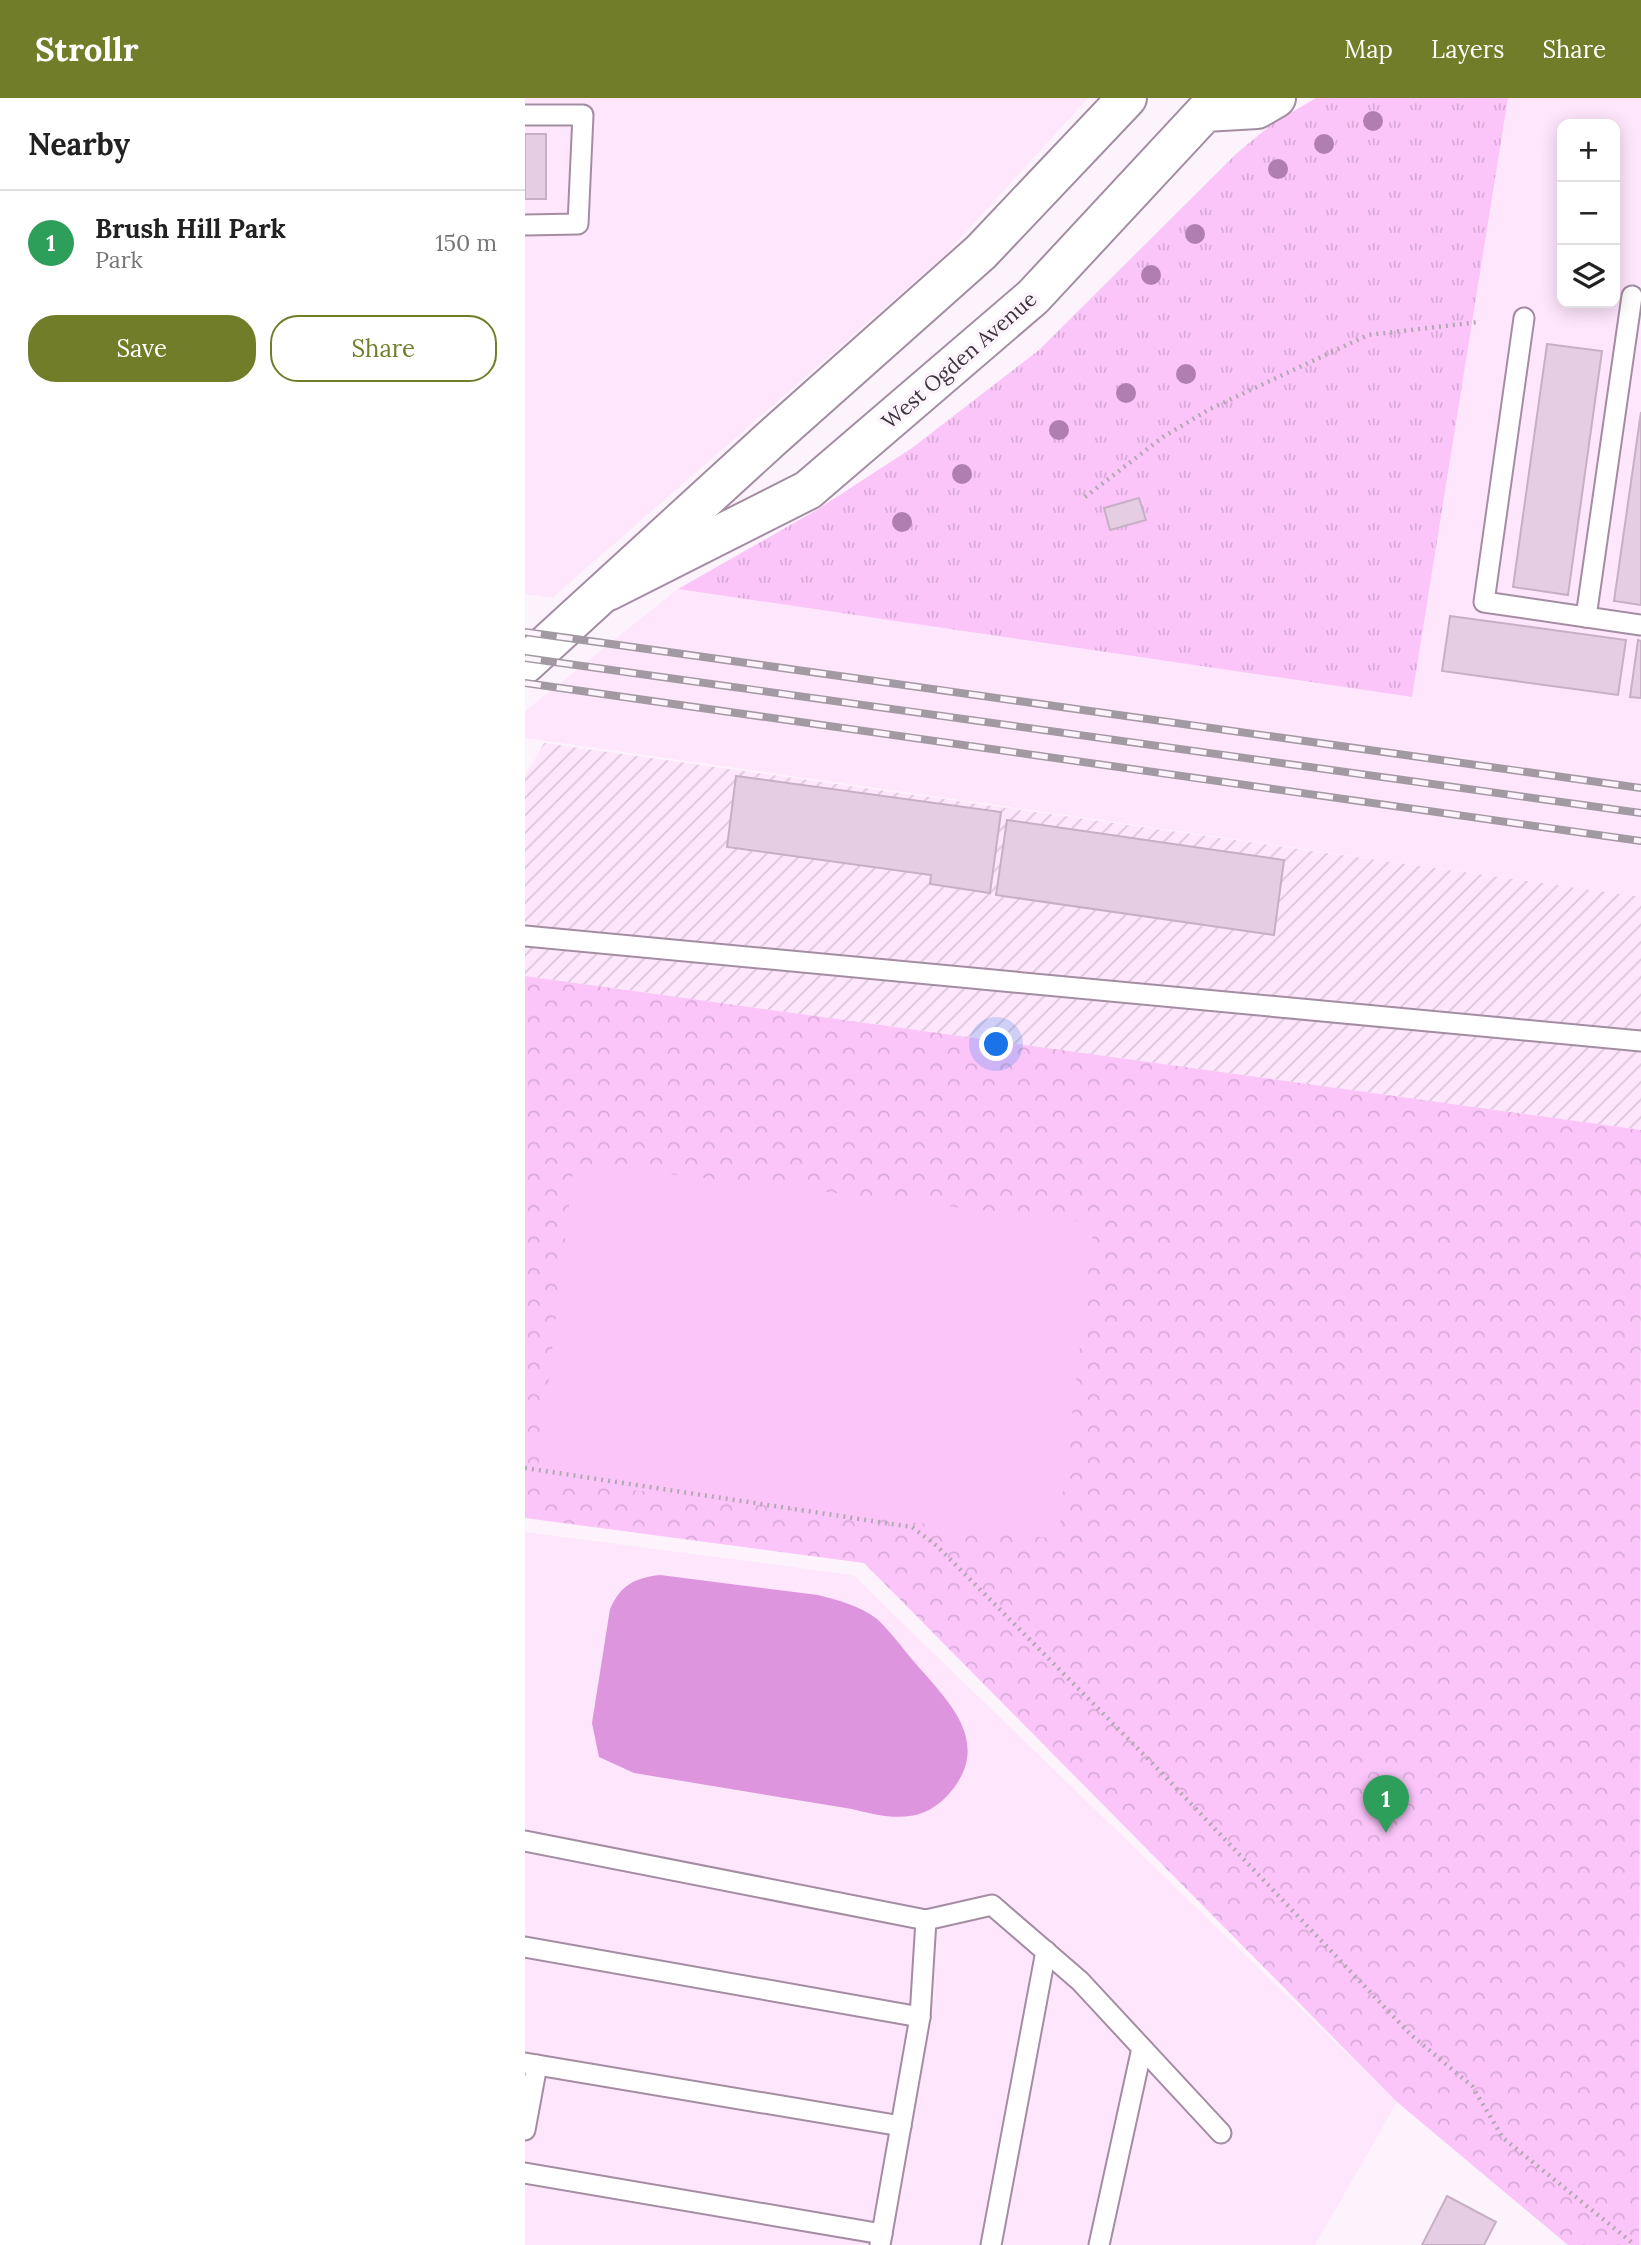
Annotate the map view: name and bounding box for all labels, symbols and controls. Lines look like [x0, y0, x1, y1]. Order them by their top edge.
text: Strollr [35, 28, 139, 70]
text: Map [1344, 34, 1393, 65]
text: Layers [1431, 34, 1504, 65]
text: Share [1542, 34, 1606, 65]
map controls [1557, 119, 1620, 308]
button: + [1557, 119, 1620, 182]
text: Nearby [28, 125, 130, 163]
button: − [1557, 182, 1620, 245]
text: Brush Hill Park [95, 212, 286, 245]
text: 1 [46, 228, 56, 257]
text: 150 m [435, 228, 497, 257]
text: Park [95, 245, 143, 274]
button: layers [1557, 245, 1620, 308]
street label: West Ogden Avenue [876, 285, 1042, 435]
button: Save [28, 315, 256, 382]
button: Share [270, 315, 497, 382]
your location [979, 1027, 1013, 1061]
pin: 1 [1363, 1775, 1409, 1833]

